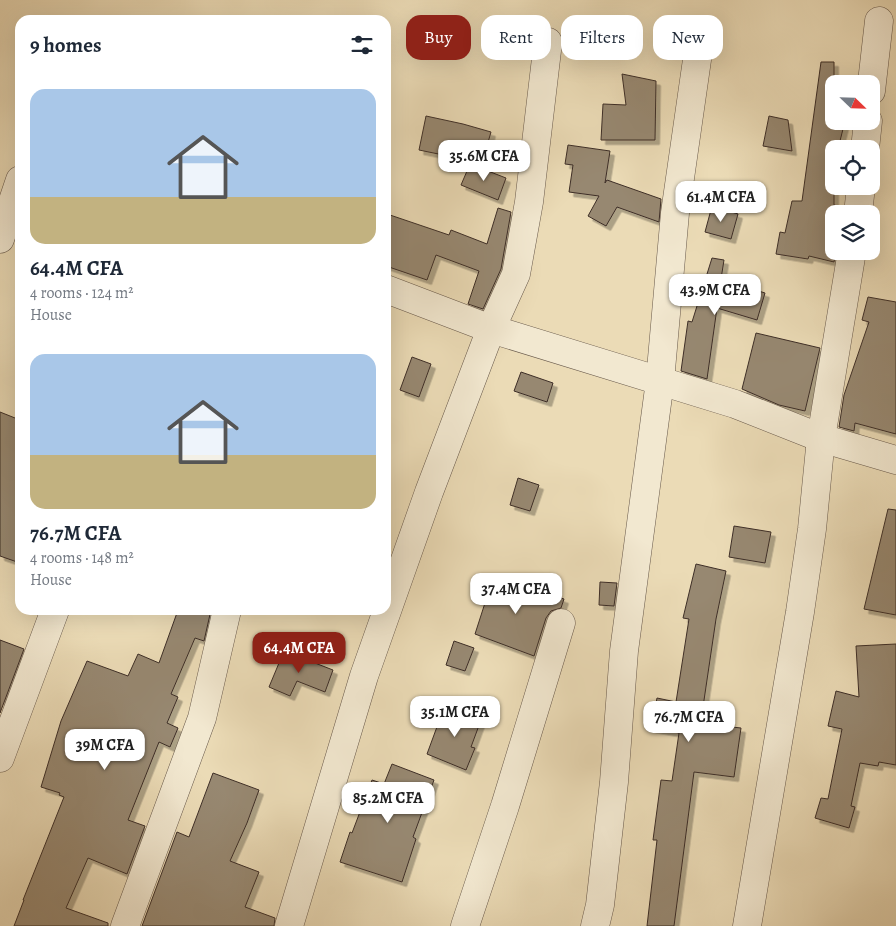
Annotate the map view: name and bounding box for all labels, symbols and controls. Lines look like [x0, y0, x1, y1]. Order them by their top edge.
chip: Buy [406, 15, 471, 60]
chip: Rent [481, 15, 551, 60]
chip: Filters [561, 15, 643, 60]
chip: New [653, 15, 723, 60]
text: 9 homes [30, 31, 101, 59]
icon: filters [348, 31, 376, 59]
north arrow [825, 75, 880, 130]
map controls [825, 75, 880, 260]
icon: home [158, 122, 248, 212]
pin: 35.6M CFA [427, 140, 541, 182]
button: locate [825, 140, 880, 195]
text: 35.6M CFA [449, 145, 519, 167]
pin: 61.4M CFA [664, 180, 778, 223]
text: 61.4M CFA [686, 186, 756, 208]
button: layers [825, 205, 880, 260]
text: 64.4M CFA [30, 254, 123, 282]
pin: 43.9M CFA [658, 274, 772, 316]
text: 43.9M CFA [680, 279, 750, 301]
text: 4 rooms · 124 m² [30, 282, 134, 304]
text: House [30, 304, 72, 326]
icon: home [158, 387, 248, 477]
text: 76.7M CFA [30, 519, 121, 547]
text: 4 rooms · 148 m² [30, 547, 134, 569]
text: House [30, 569, 72, 591]
pin: 37.4M CFA [459, 572, 573, 615]
text: 37.4M CFA [481, 578, 551, 600]
pin: 64.4M CFA [242, 632, 356, 674]
text: 64.4M CFA [264, 637, 334, 659]
pin: 35.1M CFA [398, 696, 512, 738]
pin: 76.7M CFA [632, 700, 746, 743]
text: 35.1M CFA [421, 701, 489, 723]
text: 76.7M CFA [654, 706, 724, 728]
pin: 39M CFA [59, 728, 151, 771]
text: 39M CFA [76, 734, 134, 756]
pin: 85.2M CFA [331, 782, 445, 824]
text: 85.2M CFA [353, 787, 423, 809]

